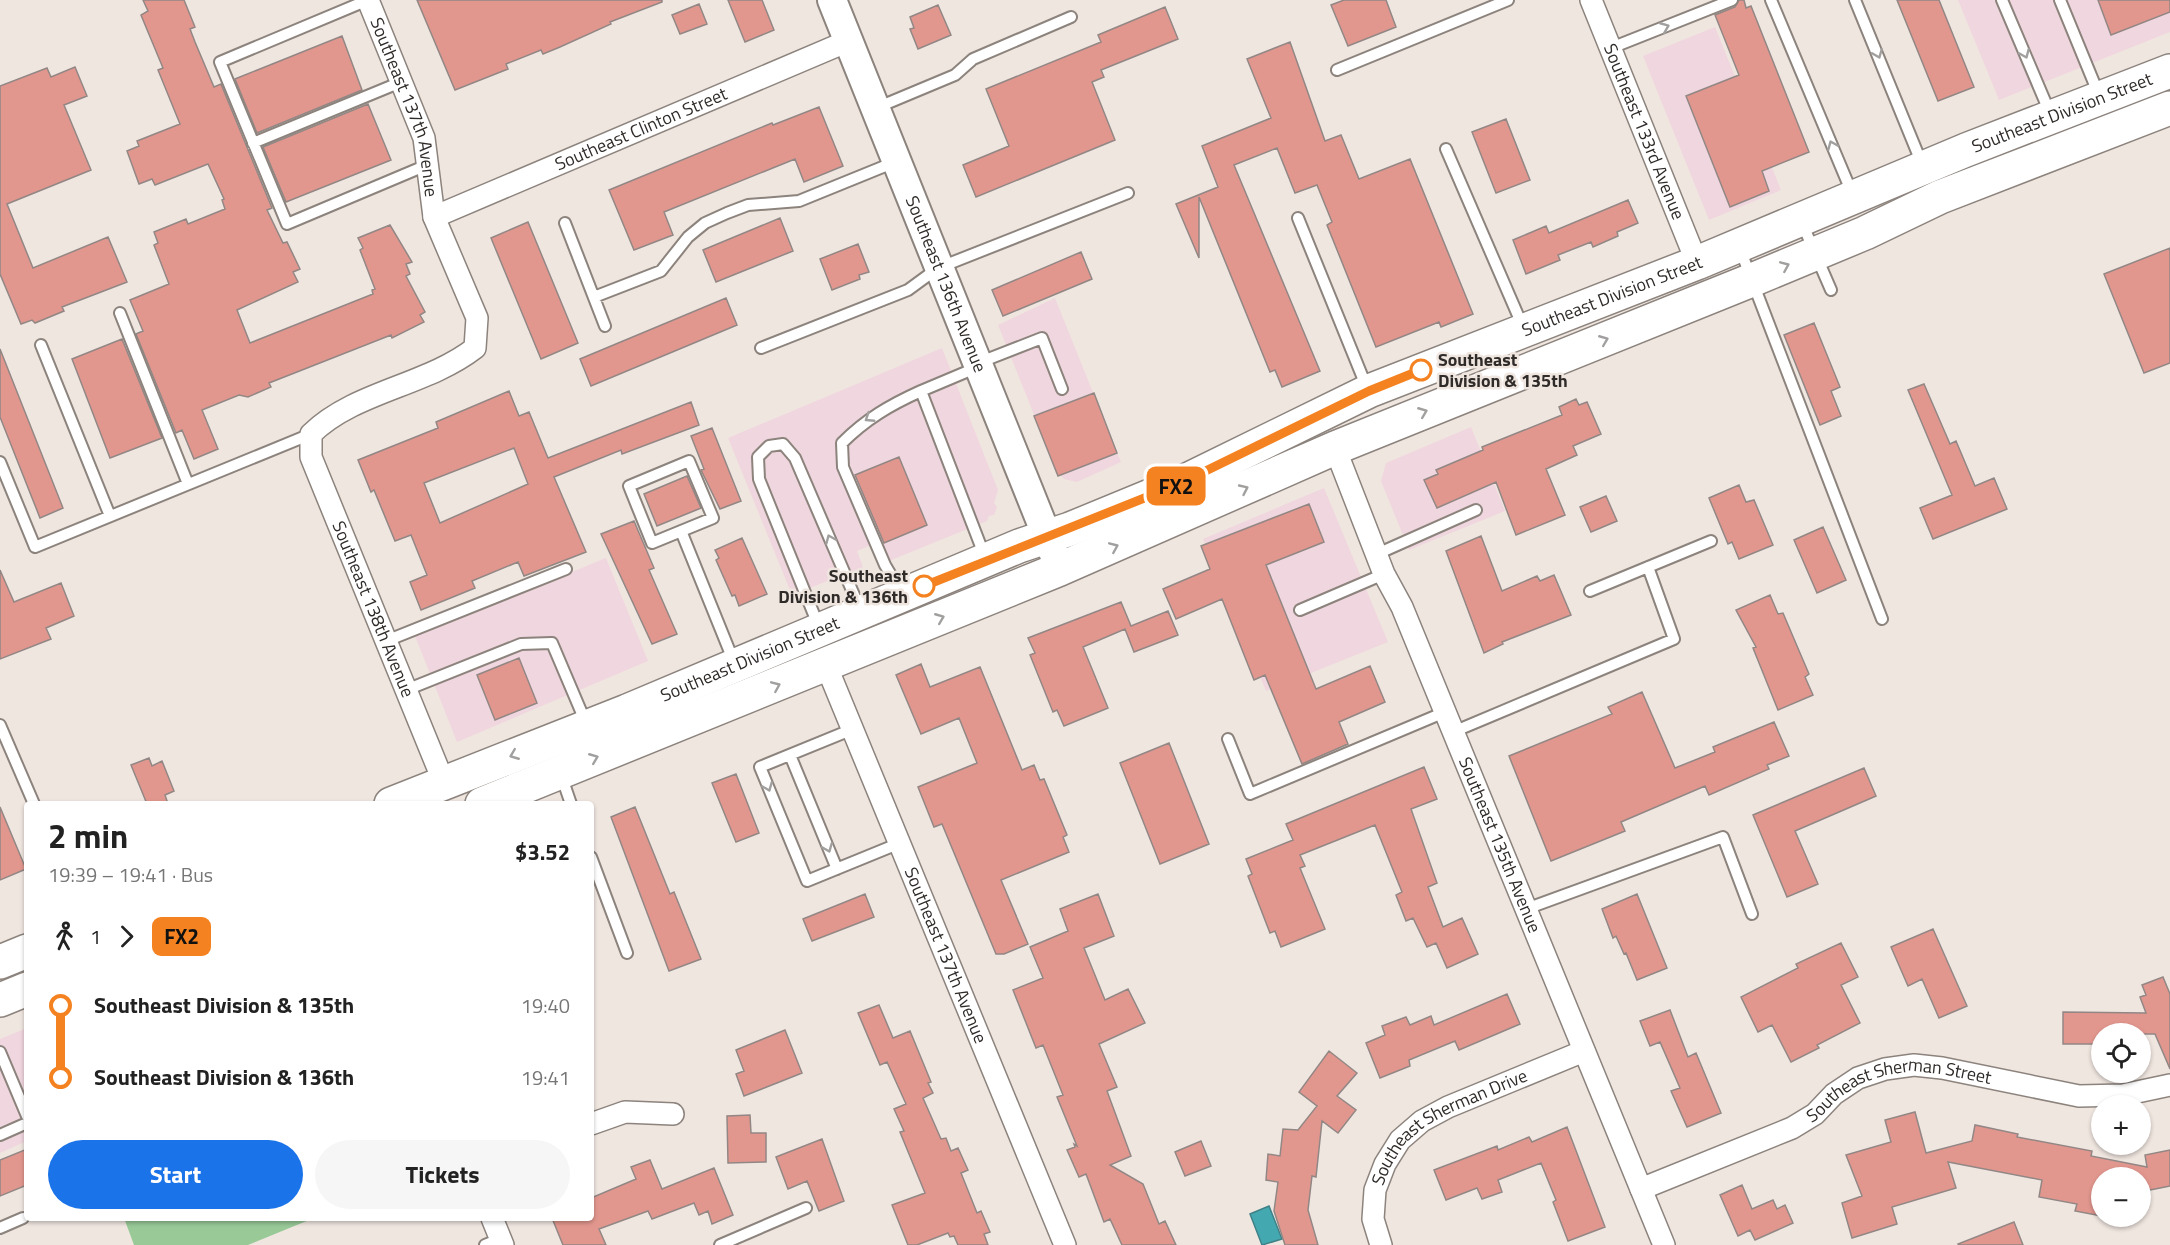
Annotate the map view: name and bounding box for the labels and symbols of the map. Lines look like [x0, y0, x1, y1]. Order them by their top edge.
street label: Southeast 137th Avenue [363, 13, 445, 198]
one-way arrow [1659, 21, 1670, 34]
street label: Southeast 133rd Avenue [1597, 39, 1692, 224]
one-way arrow [1870, 48, 1883, 59]
one-way arrow [2018, 48, 2030, 59]
street label: Southeast Division Street [1968, 65, 2157, 160]
street label: Southeast Clinton Street [550, 80, 732, 177]
one-way arrow [1827, 140, 1839, 151]
street label: Southeast 136th Avenue [899, 191, 994, 376]
street label: Southeast Division Street [1518, 248, 1707, 343]
one-way arrow [1778, 261, 1789, 273]
one-way arrow [1598, 335, 1609, 347]
place label: Southeast Division & 135th [1438, 346, 1568, 394]
marker: Southeast Division & 135th [1410, 359, 1432, 381]
one-way arrow [1417, 407, 1428, 419]
one-way arrow [865, 411, 876, 422]
line badge: FX2 [1142, 466, 1210, 506]
one-way arrow [1237, 485, 1248, 497]
street label: Southeast 138th Avenue [326, 517, 422, 701]
one-way arrow [825, 535, 837, 546]
one-way arrow [1107, 542, 1118, 554]
place label: Southeast Division & 136th [778, 562, 908, 610]
marker: Southeast Division & 136th [913, 575, 935, 597]
street label: Southeast Division Street [656, 609, 844, 708]
one-way arrow [934, 613, 945, 625]
one-way arrow [769, 681, 780, 693]
one-way arrow [509, 748, 520, 760]
one-way arrow [588, 753, 599, 765]
street label: Southeast 135th Avenue [1452, 753, 1548, 937]
one-way arrow [761, 781, 773, 792]
one-way arrow [821, 842, 833, 853]
street label: Southeast 137th Avenue [898, 863, 994, 1047]
street label: Southeast Sherman Street [1801, 1050, 1995, 1129]
street label: Southeast Sherman Drive [1364, 1062, 1531, 1189]

